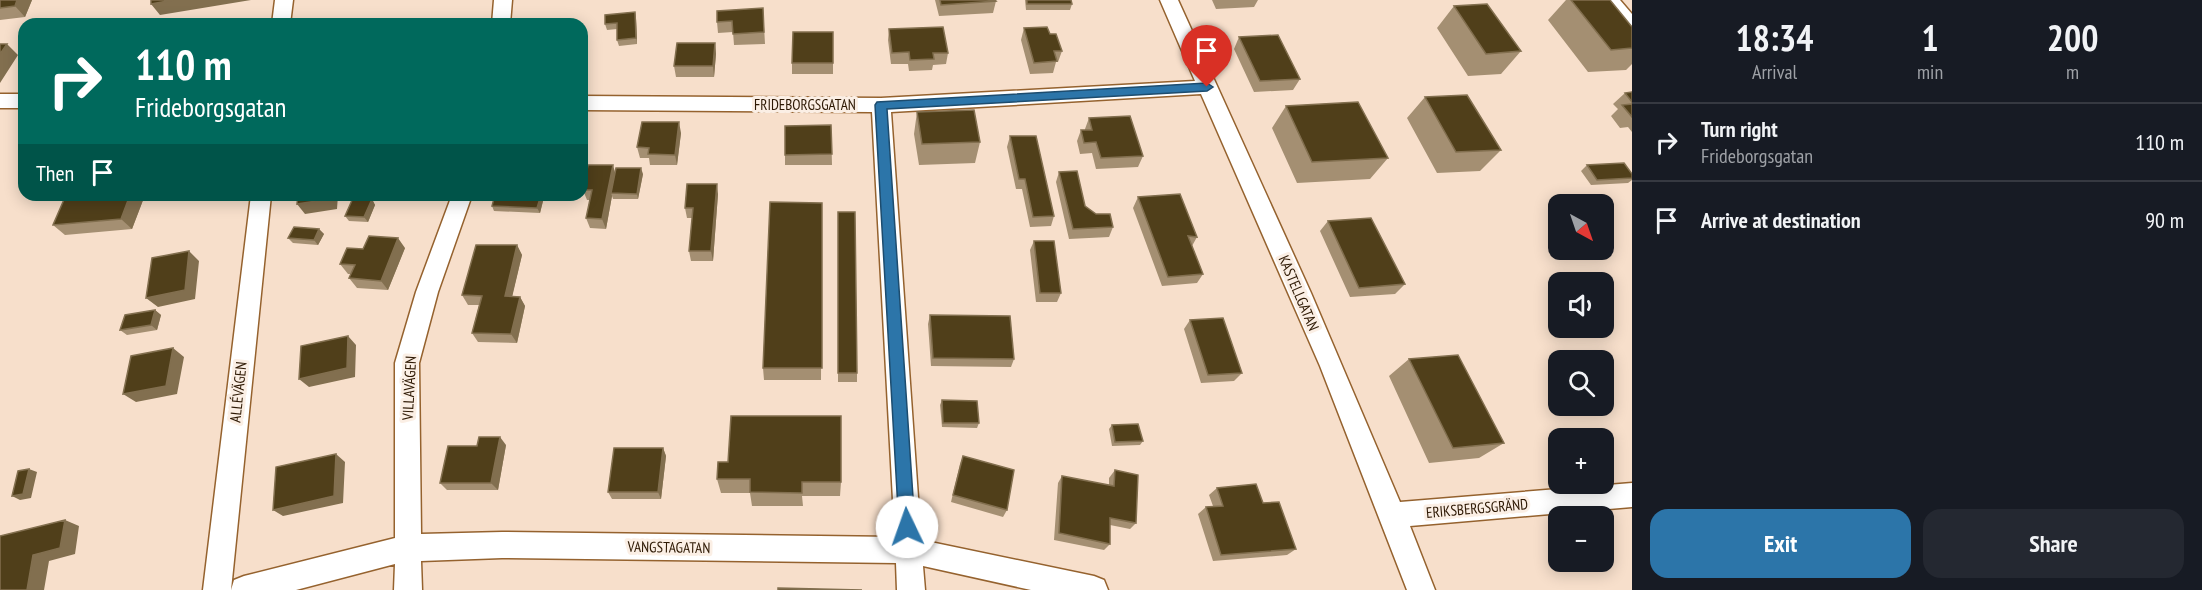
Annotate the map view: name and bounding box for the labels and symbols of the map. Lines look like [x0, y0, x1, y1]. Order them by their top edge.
pin [1181, 25, 1232, 87]
street label: FRIDEBORGSGATAN [754, 95, 856, 114]
north arrow [1548, 194, 1614, 260]
street label: KASTELLGATAN [1275, 252, 1323, 334]
street label: VILLAVÄGEN [398, 355, 420, 422]
street label: ALLÉVÄGEN [225, 361, 251, 423]
street label: ERIKSBERGSGRÄND [1425, 494, 1529, 522]
position arrow [875, 495, 939, 559]
street label: VANGSTAGATAN [626, 537, 711, 557]

